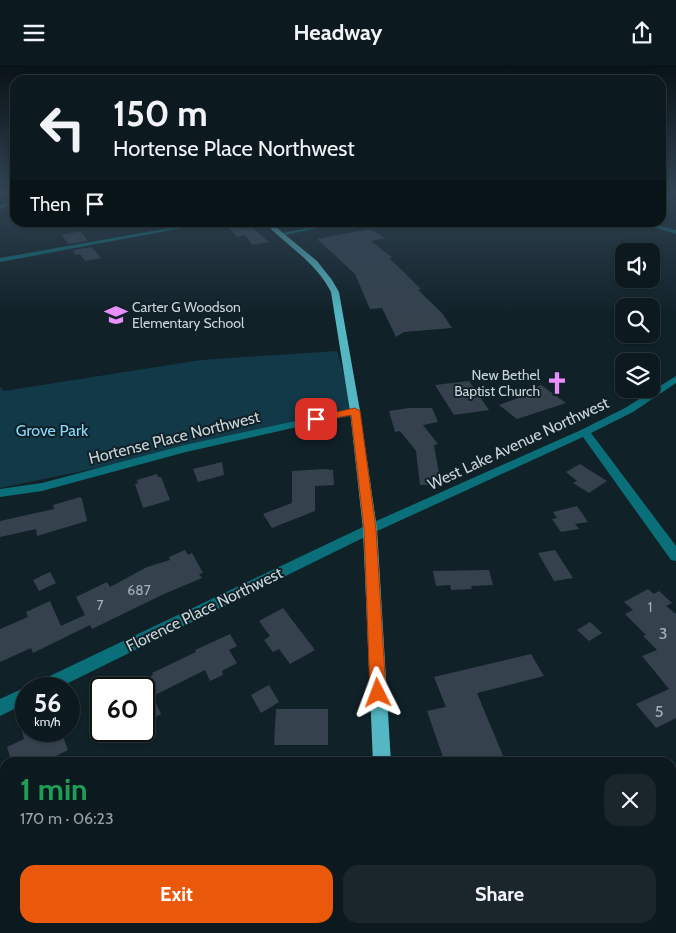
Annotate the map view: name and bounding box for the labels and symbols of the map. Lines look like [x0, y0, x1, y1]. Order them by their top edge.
place label: Carter G Woodson Elementary School [132, 298, 245, 332]
school or university icon: Carter G Woodson Elementary School [103, 302, 129, 328]
place label: New Bethel Baptist Church [454, 366, 541, 400]
church icon: New Bethel Baptist Church [544, 370, 570, 396]
street label: West Lake Avenue Northwest [425, 393, 612, 494]
pin [295, 398, 337, 440]
street label: Hortense Place Northwest [87, 407, 262, 468]
park label: Grove Park [16, 421, 89, 440]
street label: Florence Place Northwest [123, 563, 286, 656]
house number: 687 [127, 581, 151, 599]
house number: 7 [96, 596, 104, 614]
house number: 1 [648, 598, 652, 616]
house number: 3 [659, 624, 667, 643]
position arrow [351, 666, 403, 718]
speed limit sign: 60 [90, 677, 155, 742]
house number: 5 [655, 702, 663, 721]

